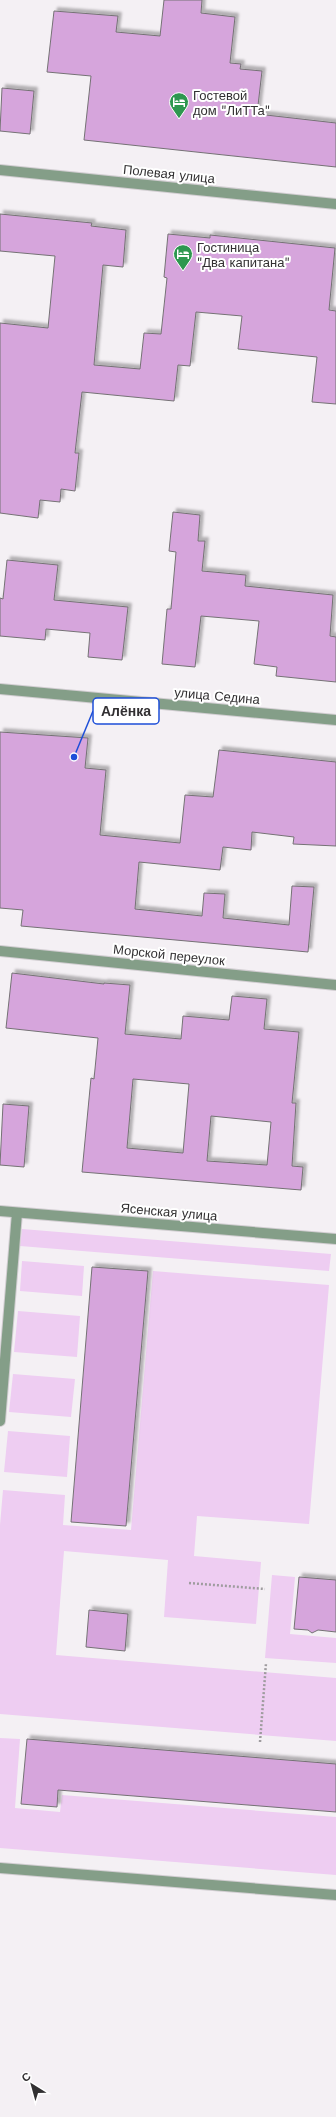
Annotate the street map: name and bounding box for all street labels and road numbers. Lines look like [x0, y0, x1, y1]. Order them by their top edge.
street label: Полевая улица [122, 162, 216, 186]
street label: улица Седина [174, 685, 261, 707]
street label: Морской переулок [112, 942, 226, 968]
street label: Ясенская улица [120, 1200, 219, 1224]

